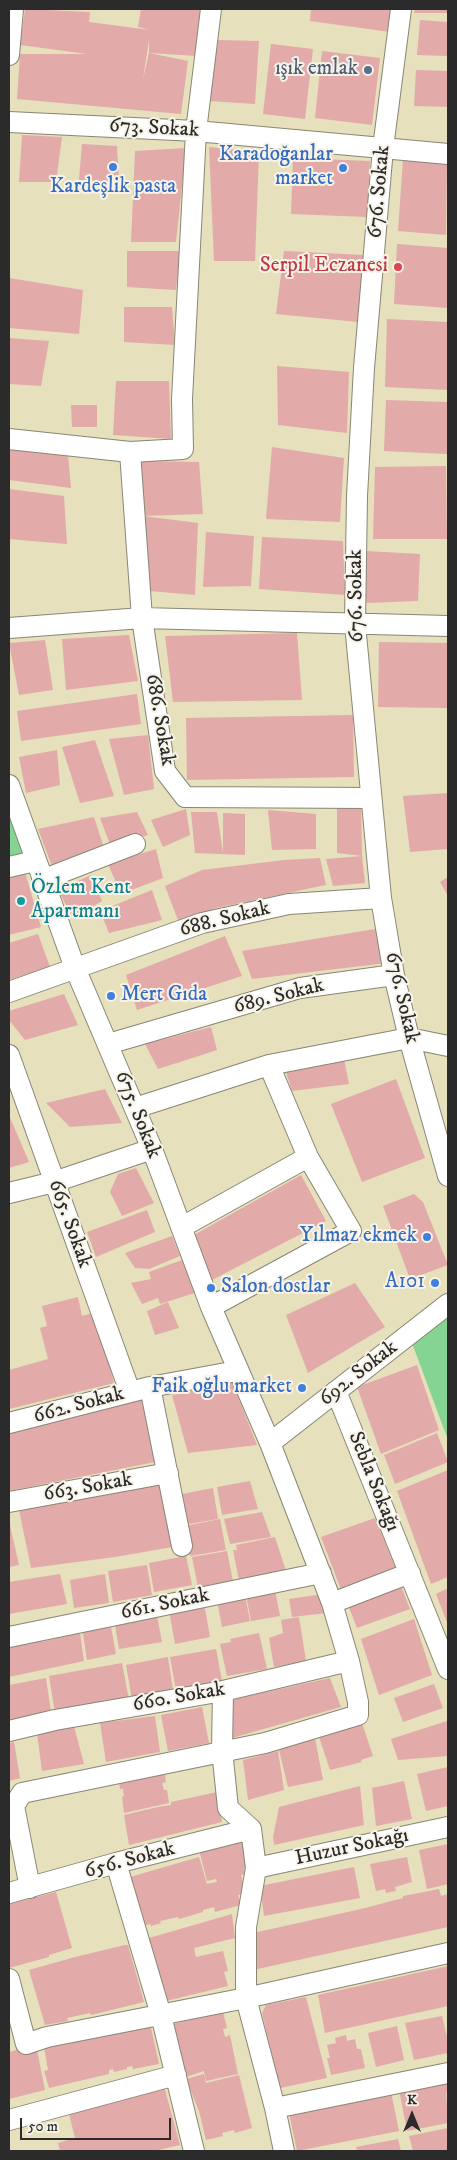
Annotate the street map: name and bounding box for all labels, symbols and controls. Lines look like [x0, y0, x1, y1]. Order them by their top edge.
place label: ışık emlak [275, 57, 358, 83]
marker: ışık emlak [362, 64, 374, 76]
street label: 673. Sokak [108, 114, 200, 144]
place label: Karadoğanlar market [219, 143, 333, 193]
street label: 676. Sokak [363, 144, 397, 240]
marker: Kardeşlik pasta [107, 161, 119, 173]
marker: Karadoğanlar market [337, 162, 349, 174]
place label: Kardeşlik pasta [50, 175, 176, 201]
place label: Serpil Eczanesi [260, 254, 388, 280]
marker: Serpil Eczanesi [392, 261, 404, 273]
street label: 676. Sokak [344, 549, 370, 643]
street label: 686. Sokak [139, 672, 179, 768]
place label: Özlem Kent Apartmanı [31, 876, 131, 926]
marker: Özlem Kent Apartmanı [15, 895, 27, 907]
street label: 688. Sokak [177, 897, 273, 943]
street label: 676. Sokak [378, 950, 424, 1046]
street label: 689. Sokak [231, 974, 327, 1020]
place label: Mert Gıda [121, 983, 207, 1009]
marker: Mert Gıda [105, 990, 117, 1002]
street label: 675. Sokak [108, 1068, 166, 1162]
street label: 665. Sokak [41, 1176, 97, 1272]
place label: Yılmaz ekmek [300, 1224, 417, 1250]
marker: Yılmaz ekmek [421, 1231, 433, 1243]
place label: A101 [385, 1270, 425, 1296]
place label: Salon dostlar [221, 1275, 330, 1301]
marker: A101 [429, 1277, 441, 1289]
marker: Salon dostlar [205, 1282, 217, 1294]
street label: 692. Sokak [315, 1336, 403, 1412]
place label: Faik oğlu market [151, 1375, 292, 1401]
street label: 662. Sokak [31, 1382, 127, 1430]
marker: Faik oğlu market [296, 1382, 308, 1394]
street label: Sebla Sokağı [342, 1428, 404, 1536]
street label: 663. Sokak [41, 1468, 135, 1508]
street label: 661. Sokak [118, 1583, 212, 1627]
street label: 660. Sokak [131, 1677, 227, 1719]
street label: Huzur Sokağı [293, 1824, 411, 1872]
street label: 656. Sokak [82, 1837, 178, 1885]
north arrow [387, 2090, 437, 2140]
text: K [407, 2091, 417, 2109]
scale bar [22, 2108, 174, 2140]
text: 50 m [28, 2117, 58, 2136]

